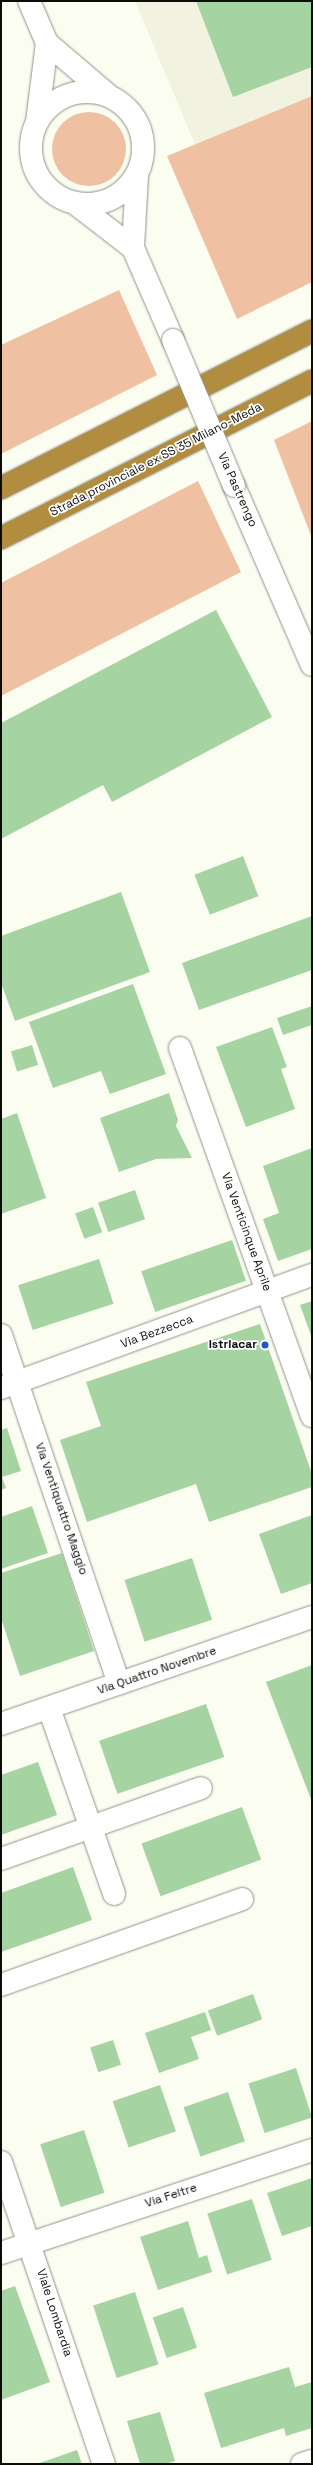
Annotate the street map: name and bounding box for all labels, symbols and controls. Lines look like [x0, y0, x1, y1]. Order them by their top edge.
street label: Strada provinciale ex SS 35 Milano-Meda [48, 400, 264, 520]
street label: Via Pastrengo [214, 451, 260, 529]
street label: Via Venticinque Aprile [218, 1171, 274, 1293]
street label: Via Bezzecca [119, 1312, 195, 1352]
place label: Istriacar [209, 1338, 257, 1352]
marker: Istriacar [260, 1340, 270, 1350]
street label: Via Ventiquattro Maggio [32, 1441, 90, 1577]
street label: Via Quattro Novembre [96, 1644, 218, 1698]
street label: Via Feltre [143, 2181, 199, 2211]
street label: Viale Lombardia [33, 2267, 75, 2359]

